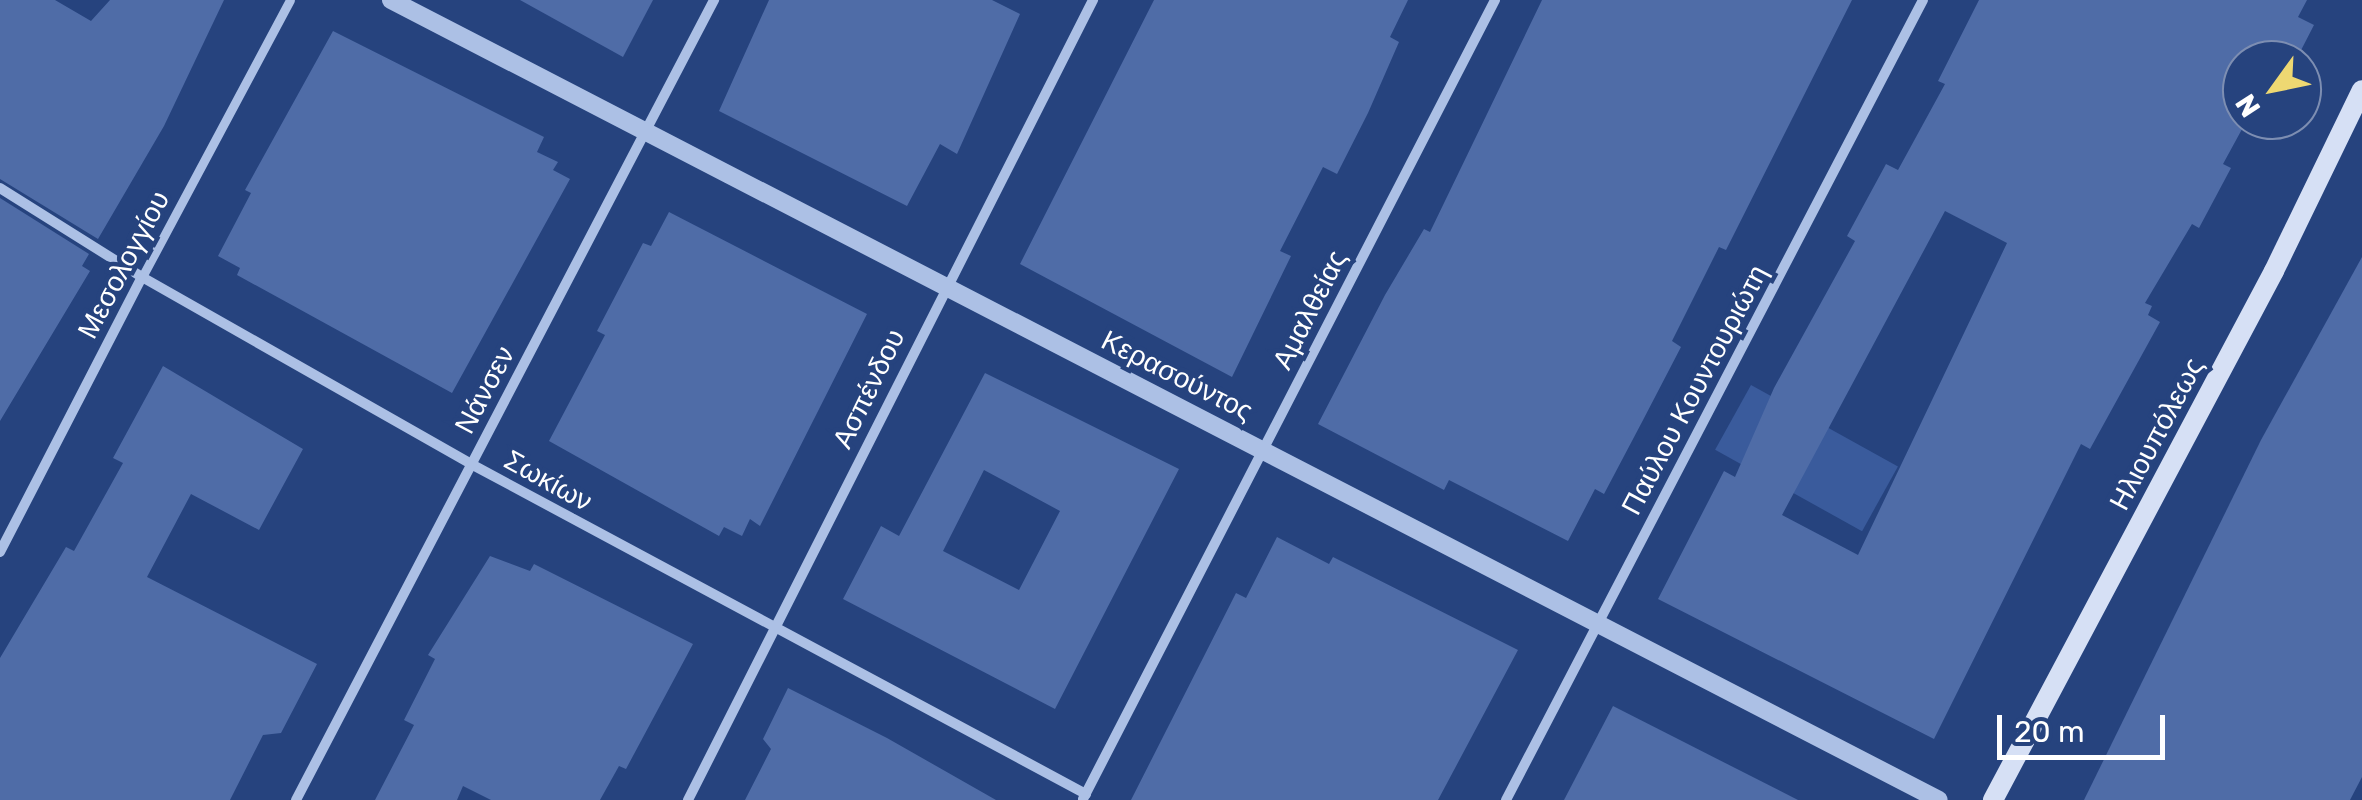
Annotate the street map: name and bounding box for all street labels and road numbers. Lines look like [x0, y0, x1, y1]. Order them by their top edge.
street label: Μεσολογγίου [71, 185, 177, 345]
street label: Αμαλθείας [1266, 245, 1354, 375]
street label: Παύλου Κουντουριώτη [1615, 259, 1775, 521]
street label: Ασπένδου [826, 324, 912, 454]
street label: Κερασούντος [1096, 324, 1258, 428]
street label: Νάνσεν [448, 341, 522, 439]
street label: Ηλιουπόλεως [2103, 352, 2211, 516]
street label: Σωκίων [498, 443, 598, 519]

